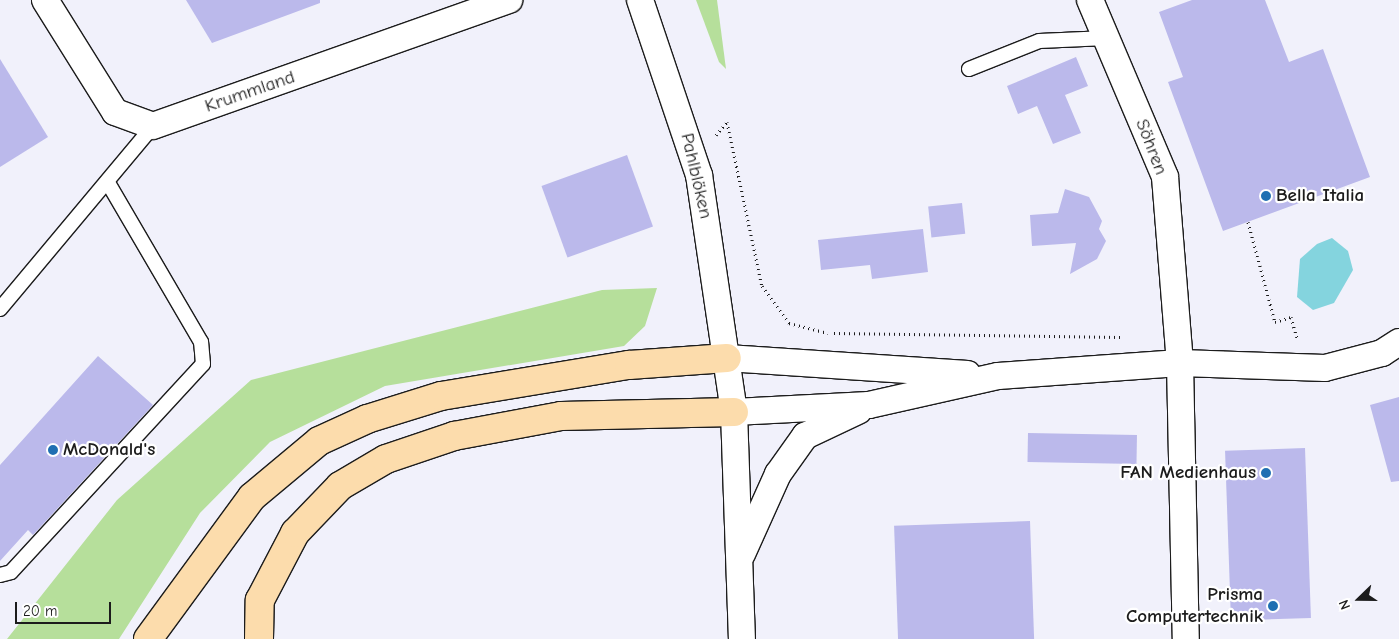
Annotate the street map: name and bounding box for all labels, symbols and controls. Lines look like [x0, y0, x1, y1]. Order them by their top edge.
street label: Krummland [202, 66, 298, 118]
street label: Söhren [1130, 116, 1172, 178]
street label: Pahlblöken [675, 131, 717, 221]
place label: Bella Italia [1276, 185, 1364, 207]
marker: Bella Italia [1260, 190, 1272, 202]
place label: McDonald's [63, 439, 155, 461]
marker: McDonald's [47, 444, 59, 456]
place label: FAN Medienhaus [1120, 462, 1256, 484]
marker: FAN Medienhaus [1260, 467, 1272, 479]
north arrow [1334, 574, 1384, 624]
place label: Prisma Computertechnik [1126, 584, 1263, 628]
scale bar [18, 592, 114, 624]
text: N [1335, 597, 1354, 612]
marker: Prisma Computertechnik [1267, 600, 1279, 612]
text: 20 m [23, 602, 57, 620]

